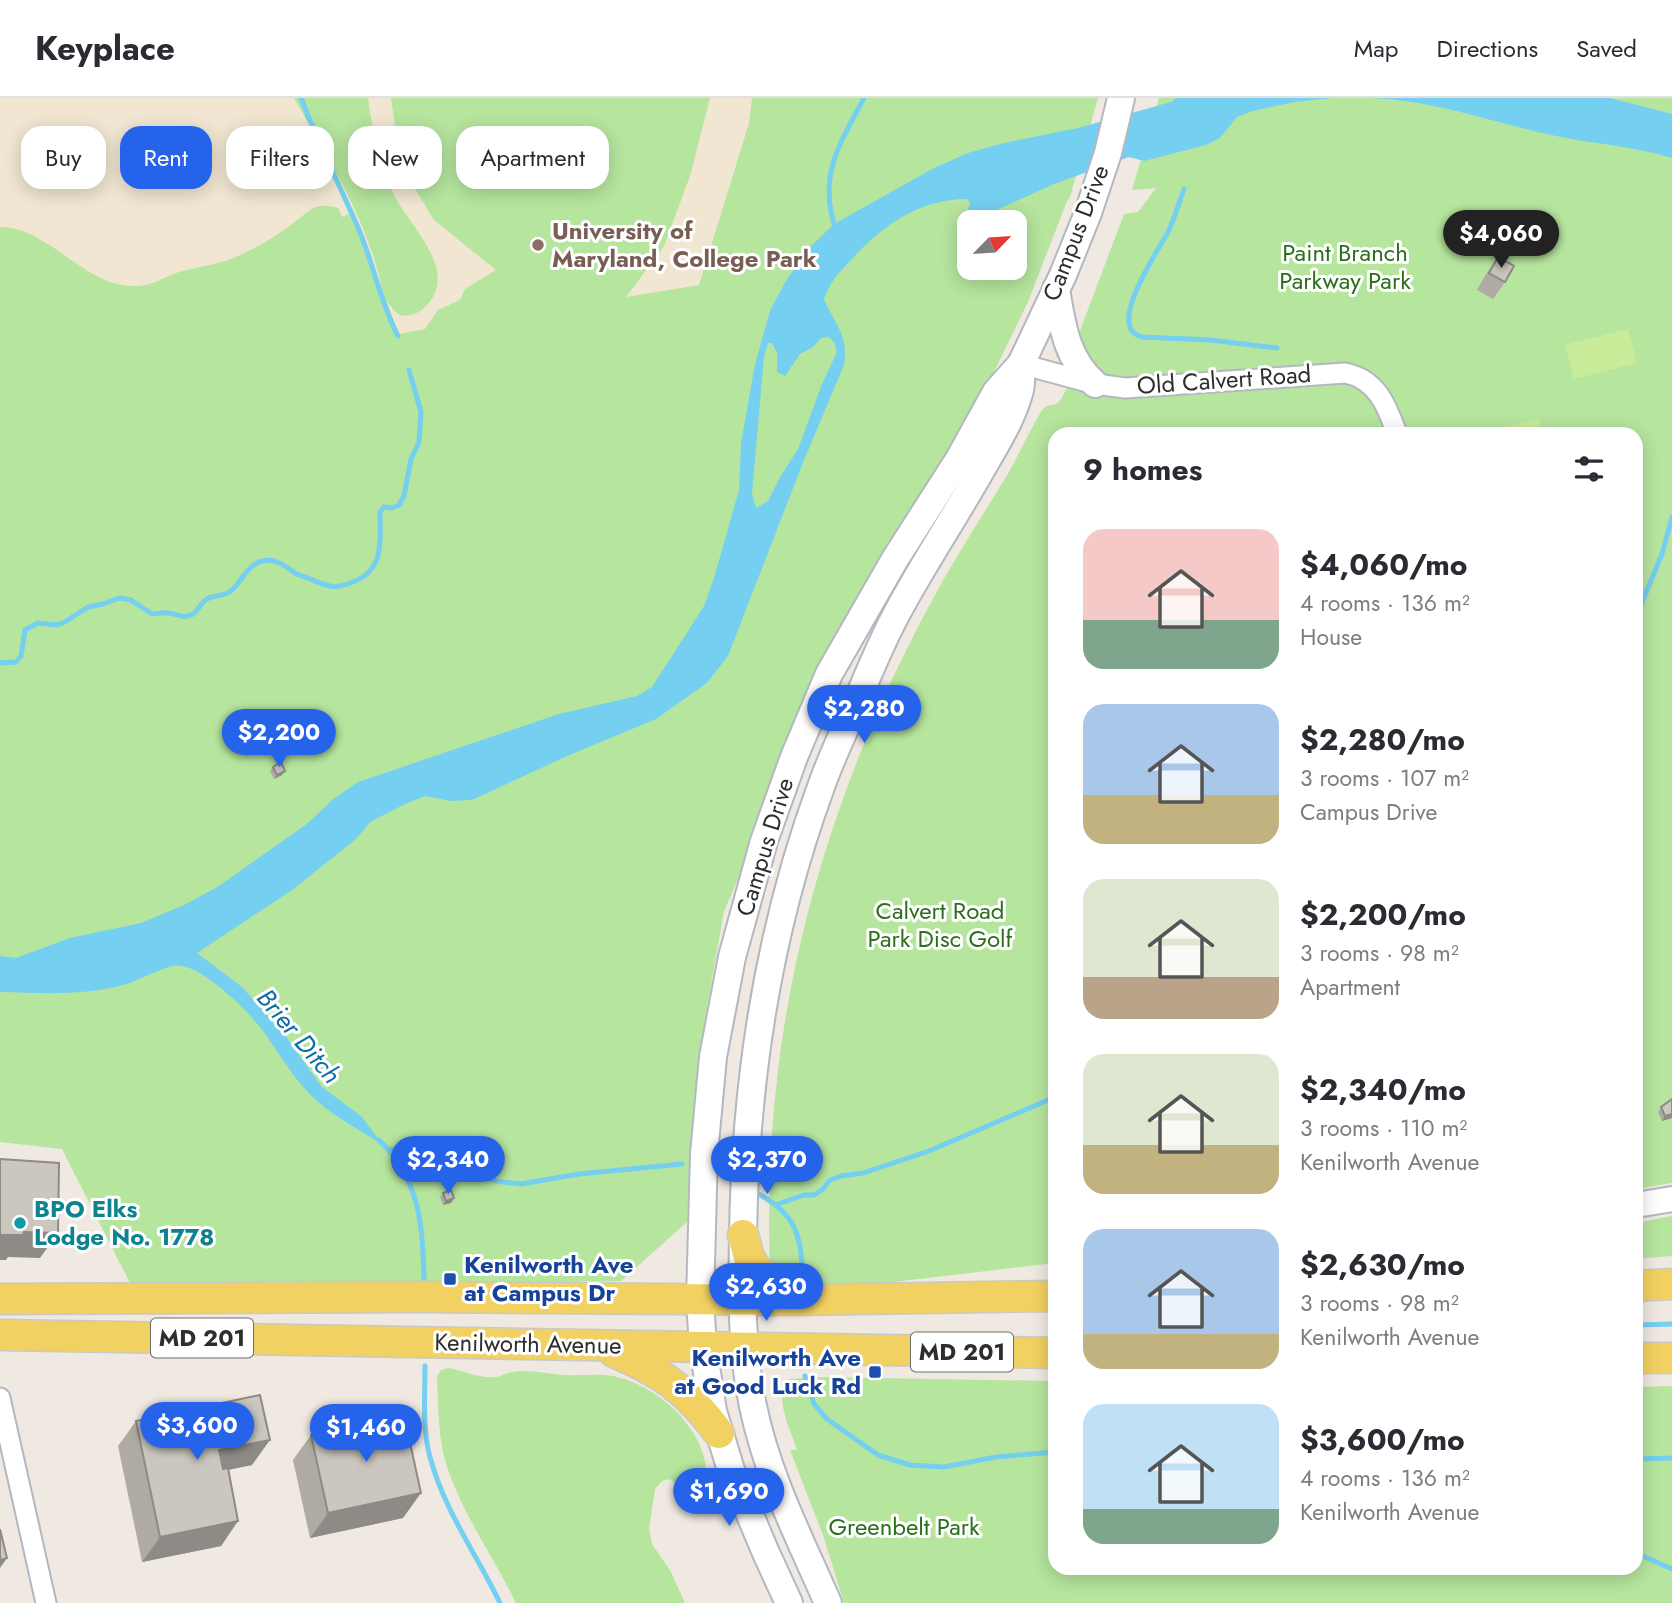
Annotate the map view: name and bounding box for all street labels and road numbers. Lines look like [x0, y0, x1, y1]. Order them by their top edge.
street label: Campus Drive [1034, 160, 1118, 306]
street label: Old Calvert Road [1136, 356, 1312, 403]
street label: Campus Drive [727, 773, 802, 920]
road number: MD 201 [151, 1318, 253, 1358]
street label: Kenilworth Avenue [434, 1324, 622, 1363]
road number: MD 201 [911, 1332, 1013, 1372]

